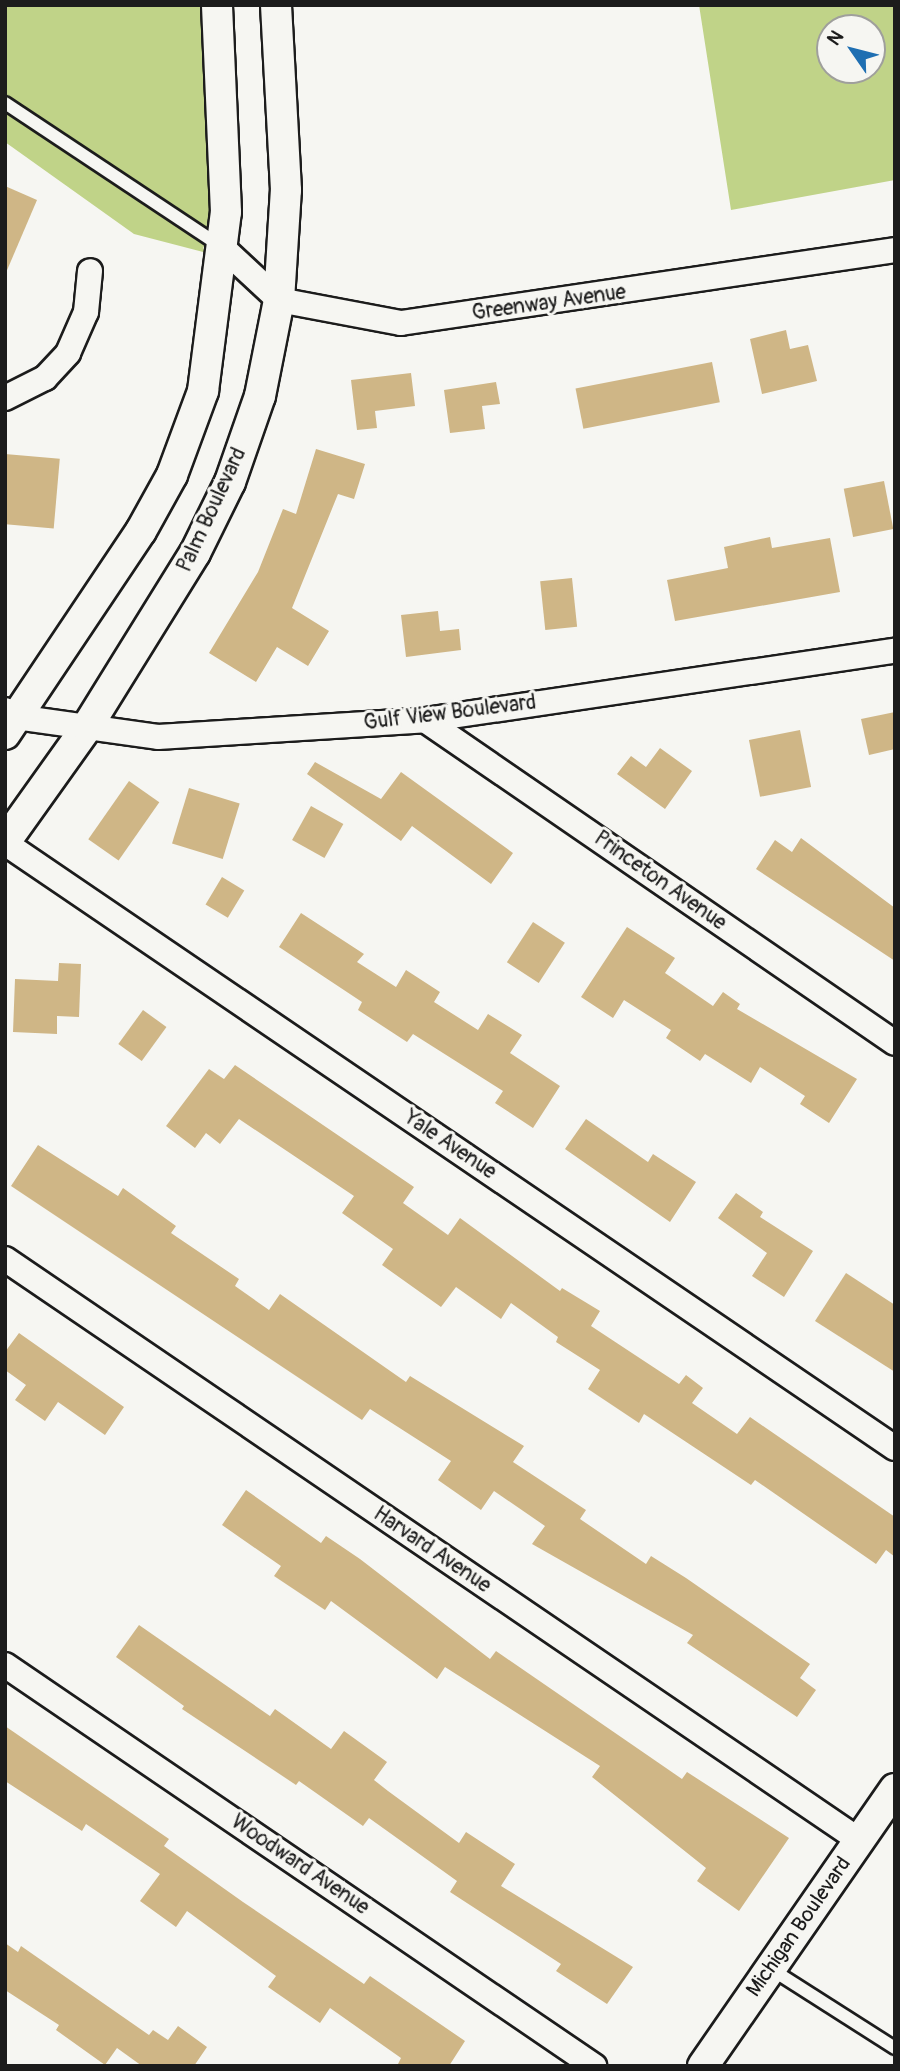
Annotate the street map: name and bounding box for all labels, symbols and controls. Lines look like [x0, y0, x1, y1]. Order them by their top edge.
north arrow [816, 14, 886, 84]
text: N [822, 26, 849, 50]
street label: Greenway Avenue [470, 280, 628, 326]
street label: Palm Boulevard [172, 444, 252, 576]
street label: Gulf View Boulevard [362, 690, 538, 736]
street label: Princeton Avenue [589, 826, 731, 936]
street label: Yale Avenue [399, 1105, 501, 1185]
street label: Harvard Avenue [368, 1501, 496, 1599]
street label: Woodward Avenue [226, 1809, 374, 1921]
street label: Michigan Boulevard [741, 1852, 857, 2002]

